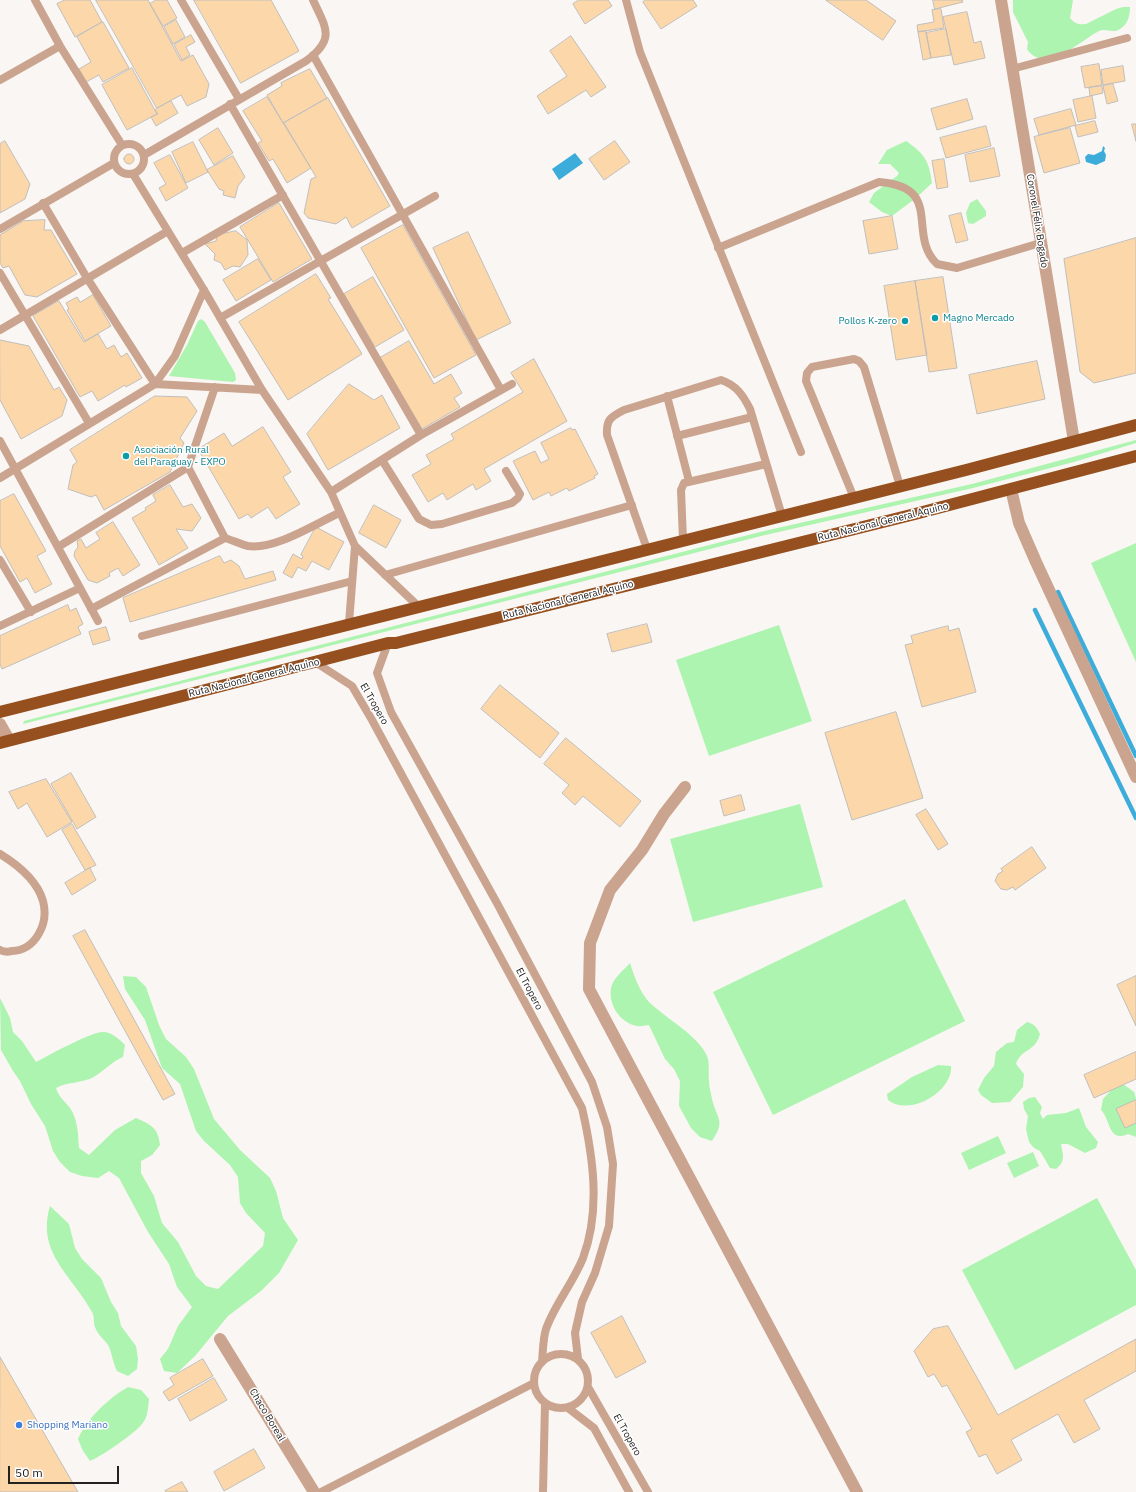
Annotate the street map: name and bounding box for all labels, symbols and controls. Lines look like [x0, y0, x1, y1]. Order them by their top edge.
street label: Coronel Félix Bogado [1024, 173, 1050, 269]
place label: Magno Mercado [943, 312, 1014, 324]
marker: Magno Mercado [930, 313, 940, 323]
place label: Pollos K-zero [838, 315, 897, 327]
marker: Pollos K-zero [900, 316, 910, 326]
place label: Asociación Rural del Paraguay - EXPO [134, 444, 226, 468]
marker: Asociación Rural del Paraguay - EXPO [121, 451, 131, 461]
street label: Ruta Nacional General Aquino [816, 500, 950, 544]
street label: Ruta Nacional General Aquino [501, 578, 635, 622]
street label: Ruta Nacional General Aquino [187, 656, 321, 700]
street label: El Tropero [357, 681, 391, 727]
street label: El Tropero [513, 966, 545, 1012]
street label: Chaco Boreal [247, 1386, 287, 1444]
street label: El Tropero [611, 1412, 643, 1458]
place label: Shopping Mariano [27, 1419, 108, 1431]
marker: Shopping Mariano [14, 1420, 24, 1430]
scale bar [10, 1458, 121, 1484]
text: 50 m [15, 1465, 43, 1480]

